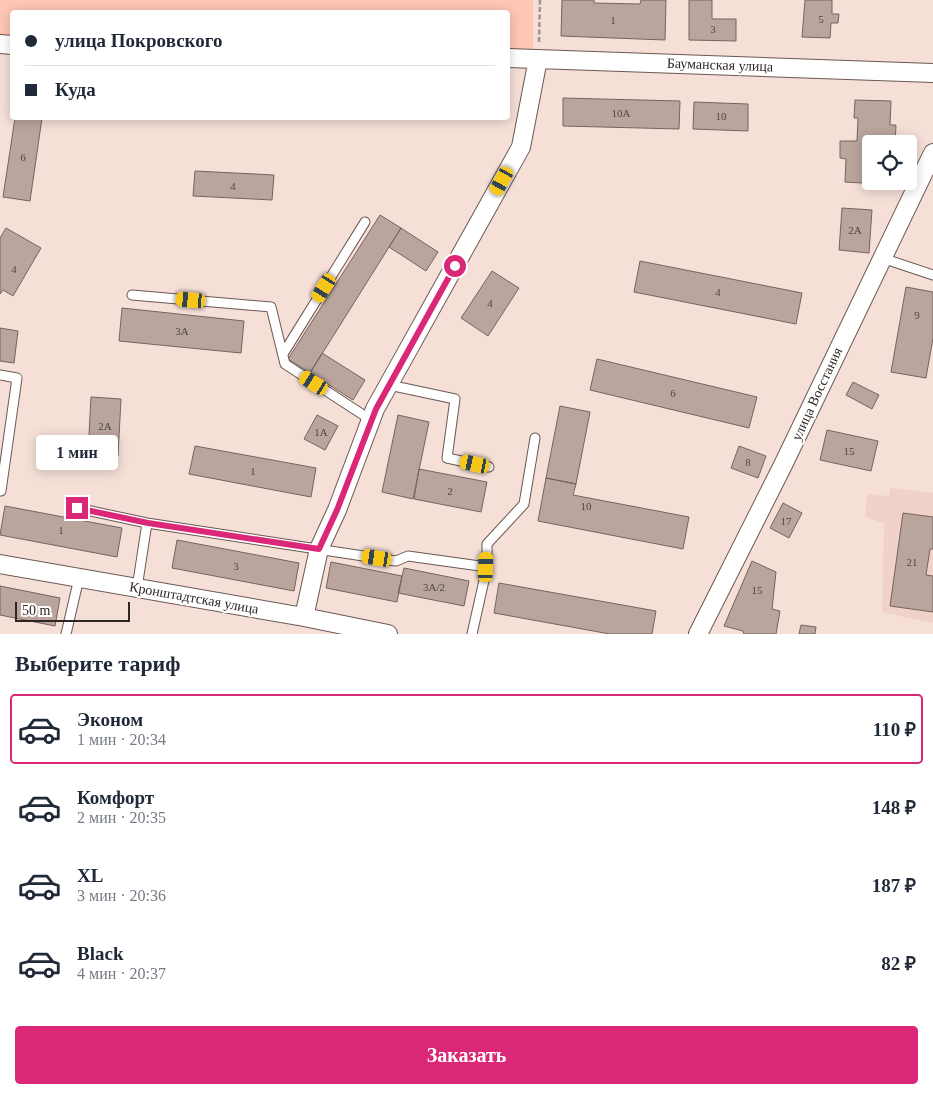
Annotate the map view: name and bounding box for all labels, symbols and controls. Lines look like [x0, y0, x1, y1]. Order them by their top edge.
house number: 5 [818, 13, 824, 25]
house number: 1 [610, 14, 616, 26]
house number: 3 [710, 23, 716, 35]
text: улица Покровского [55, 30, 222, 51]
street label: Бауманская улица [667, 56, 774, 74]
text: Куда [55, 79, 96, 100]
house number: 10А [612, 107, 631, 119]
house number: 10 [716, 110, 727, 122]
map controls [862, 135, 917, 190]
button: locate [862, 135, 917, 190]
house number: 6 [20, 151, 26, 163]
car [488, 164, 515, 198]
house number: 4 [230, 180, 236, 192]
house number: 2А [848, 224, 862, 236]
route start [444, 255, 466, 277]
house number: 4 [11, 263, 17, 275]
car [309, 271, 338, 305]
house number: 4 [715, 286, 721, 298]
car [175, 291, 206, 309]
house number: 4 [487, 297, 493, 309]
house number: 9 [914, 309, 920, 321]
house number: 3А [175, 325, 189, 337]
street label: улица Восстания [789, 345, 845, 443]
car [297, 369, 330, 397]
house number: 6 [670, 387, 676, 399]
house number: 2А [98, 420, 112, 432]
house number: 1А [314, 426, 328, 438]
callout: 1 мин [36, 436, 118, 470]
text: 1 мин [56, 444, 98, 461]
house number: 15 [844, 445, 855, 457]
car [458, 454, 491, 474]
house number: 8 [745, 456, 751, 468]
house number: 1 [250, 465, 256, 477]
house number: 2 [447, 485, 453, 497]
route end [66, 497, 88, 519]
house number: 10 [581, 500, 592, 512]
house number: 17 [781, 515, 792, 527]
house number: 1 [58, 524, 64, 536]
car [361, 548, 392, 568]
car [477, 552, 494, 582]
house number: 21 [907, 556, 918, 568]
house number: 3 [233, 560, 239, 572]
street label: Кронштадтская улица [128, 579, 261, 617]
house number: 3А/2 [423, 581, 445, 593]
house number: 15 [752, 584, 763, 596]
scale bar [15, 599, 130, 622]
text: 50 m [22, 603, 50, 618]
text: Выберите тариф [15, 651, 181, 676]
icon: car [17, 707, 62, 752]
text: Эконом [77, 709, 143, 730]
text: 110 ₽ [873, 719, 916, 740]
text: 1 мин · 20:34 [77, 731, 166, 748]
icon: car [17, 785, 62, 830]
text: Комфорт [77, 787, 154, 808]
text: 148 ₽ [872, 797, 916, 818]
text: 2 мин · 20:35 [77, 809, 166, 826]
icon: car [17, 863, 62, 908]
text: XL [77, 865, 103, 886]
text: 187 ₽ [872, 875, 916, 896]
text: 3 мин · 20:36 [77, 887, 166, 904]
icon: car [17, 941, 62, 986]
text: Black [77, 943, 123, 964]
text: 82 ₽ [881, 953, 916, 974]
text: 4 мин · 20:37 [77, 965, 166, 982]
button: Заказать [15, 1026, 918, 1084]

